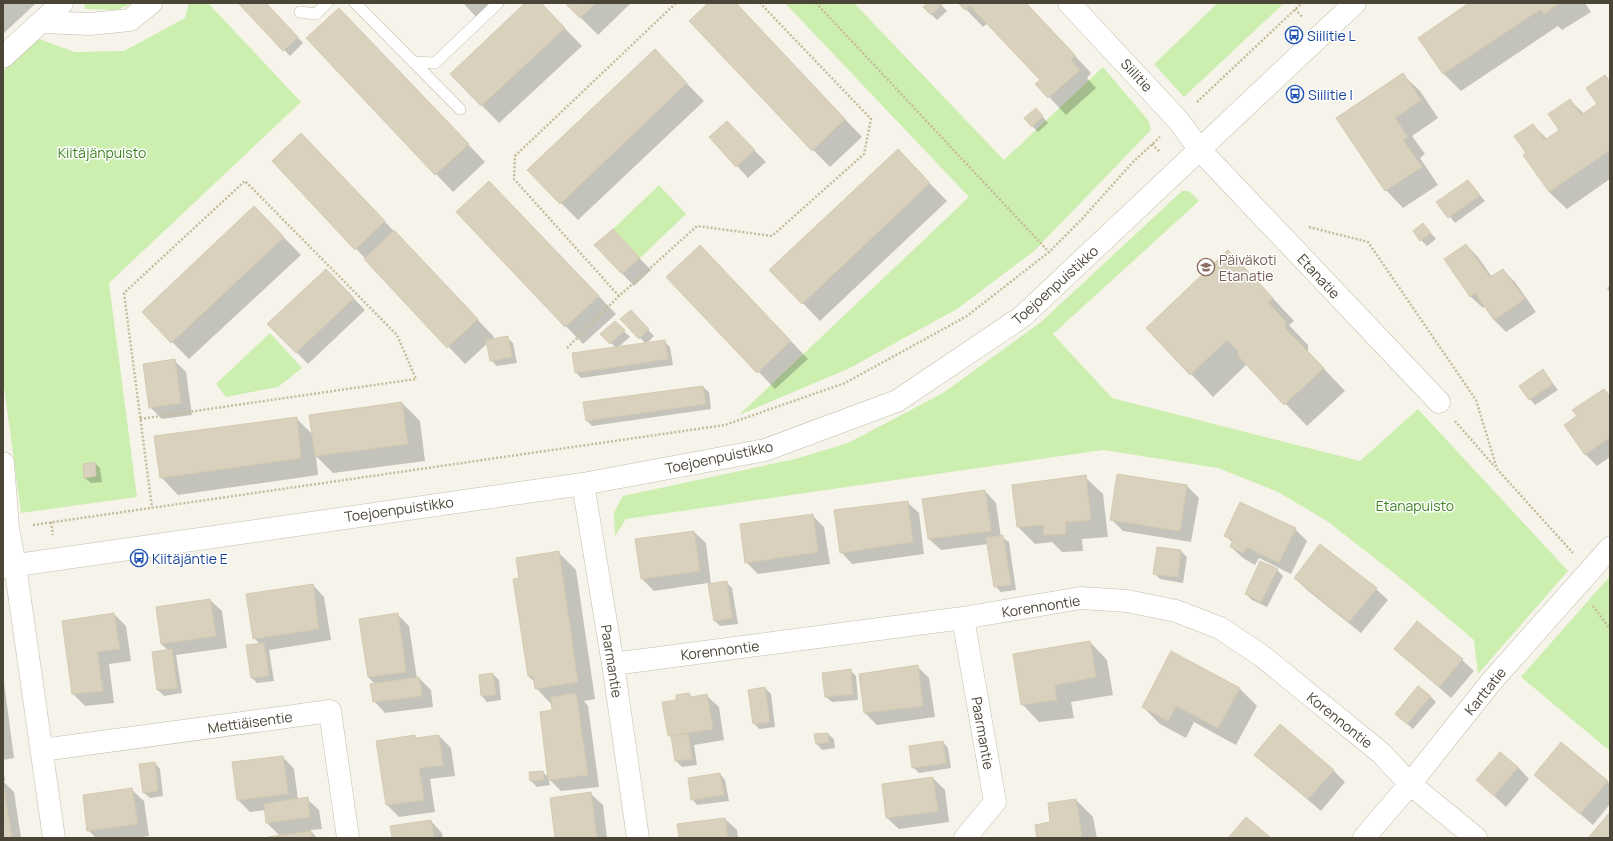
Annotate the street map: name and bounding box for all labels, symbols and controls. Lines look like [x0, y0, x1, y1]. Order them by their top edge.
bus stop icon: Siilitie L [1284, 25, 1304, 45]
place label: Siilitie L [1307, 26, 1356, 45]
street label: Siilitie [1117, 54, 1157, 96]
bus stop icon: Siilitie I [1285, 84, 1305, 104]
place label: Siilitie I [1308, 85, 1353, 104]
park label: Kiitäjänpuisto [58, 143, 146, 162]
street label: Toejoenpuistikko [1008, 241, 1102, 329]
place label: Päiväkoti Etanatie [1219, 250, 1277, 285]
street label: Etanatie [1293, 250, 1345, 302]
school or university icon: Päiväkoti Etanatie [1196, 257, 1216, 277]
street label: Toejoenpuistikko [663, 436, 775, 478]
street label: Toejoenpuistikko [343, 492, 455, 526]
park label: Etanapuisto [1376, 496, 1454, 515]
bus stop icon: Kiitäjäntie E [129, 548, 149, 568]
place label: Kiitäjäntie E [152, 549, 228, 568]
street label: Korennontie [1000, 590, 1082, 622]
street label: Paarmantie [597, 623, 627, 699]
street label: Korennontie [680, 636, 760, 664]
street label: Karttatie [1460, 663, 1510, 719]
street label: Korennontie [1303, 688, 1377, 752]
street label: Paarmantie [967, 695, 999, 771]
street label: Mettiäisentie [206, 707, 294, 737]

